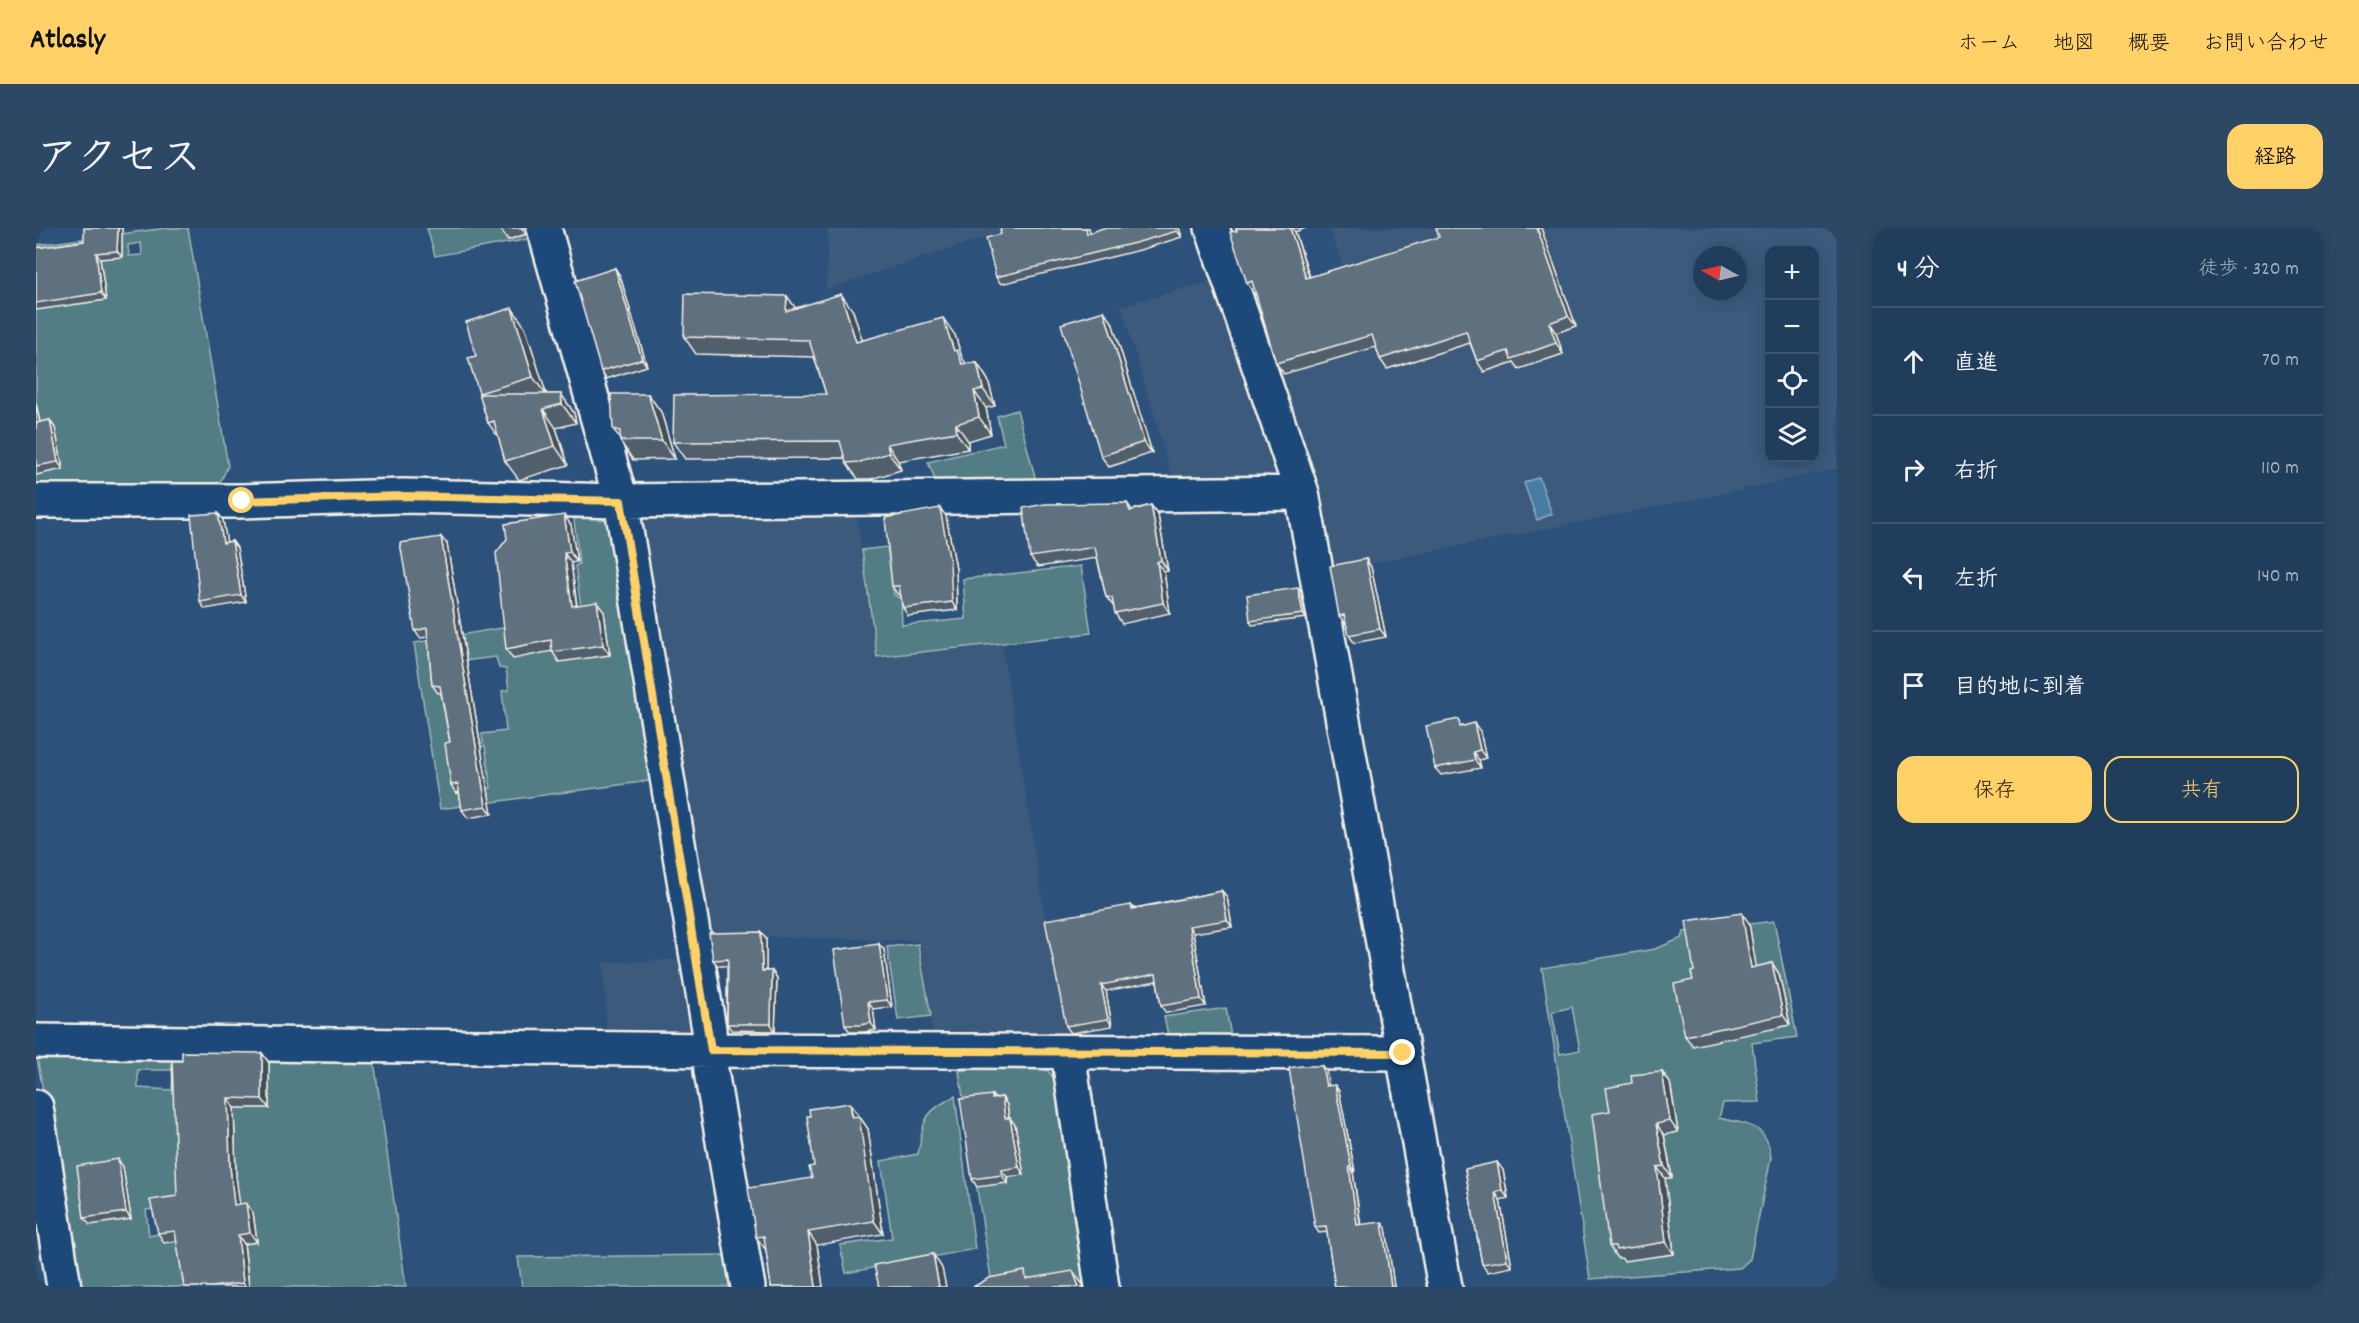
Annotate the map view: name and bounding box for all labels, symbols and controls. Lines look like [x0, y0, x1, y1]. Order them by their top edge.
text: Atlasly [30, 22, 105, 62]
text: ホーム [1958, 30, 2020, 60]
text: 地図 [2053, 30, 2095, 60]
text: 概要 [2128, 30, 2170, 60]
text: お問い合わせ [2203, 30, 2329, 60]
button: 経路 [2227, 124, 2323, 189]
text: アクセス [36, 132, 201, 192]
north arrow [1693, 246, 1747, 300]
map controls [1765, 246, 1819, 462]
button: + [1765, 246, 1819, 300]
text: 4 分 [1897, 252, 1940, 289]
text: 徒歩 · 320 m [2198, 256, 2299, 284]
button: − [1765, 300, 1819, 354]
icon: ahead [1897, 345, 1930, 378]
text: 70 m [2262, 347, 2299, 375]
text: 直進 [1954, 349, 1998, 380]
button: locate [1765, 354, 1819, 408]
button: layers [1765, 408, 1819, 462]
icon: right [1897, 453, 1930, 486]
text: 110 m [2261, 455, 2299, 483]
text: 右折 [1954, 457, 1998, 488]
route start [228, 487, 254, 513]
icon: left [1897, 561, 1930, 594]
text: 140 m [2257, 563, 2299, 591]
text: 左折 [1954, 565, 1998, 596]
icon: arrive [1897, 669, 1930, 702]
text: 目的地に到着 [1954, 673, 2086, 704]
button: 保存 [1897, 756, 2092, 823]
button: 共有 [2104, 756, 2299, 823]
route end [1389, 1039, 1415, 1065]

